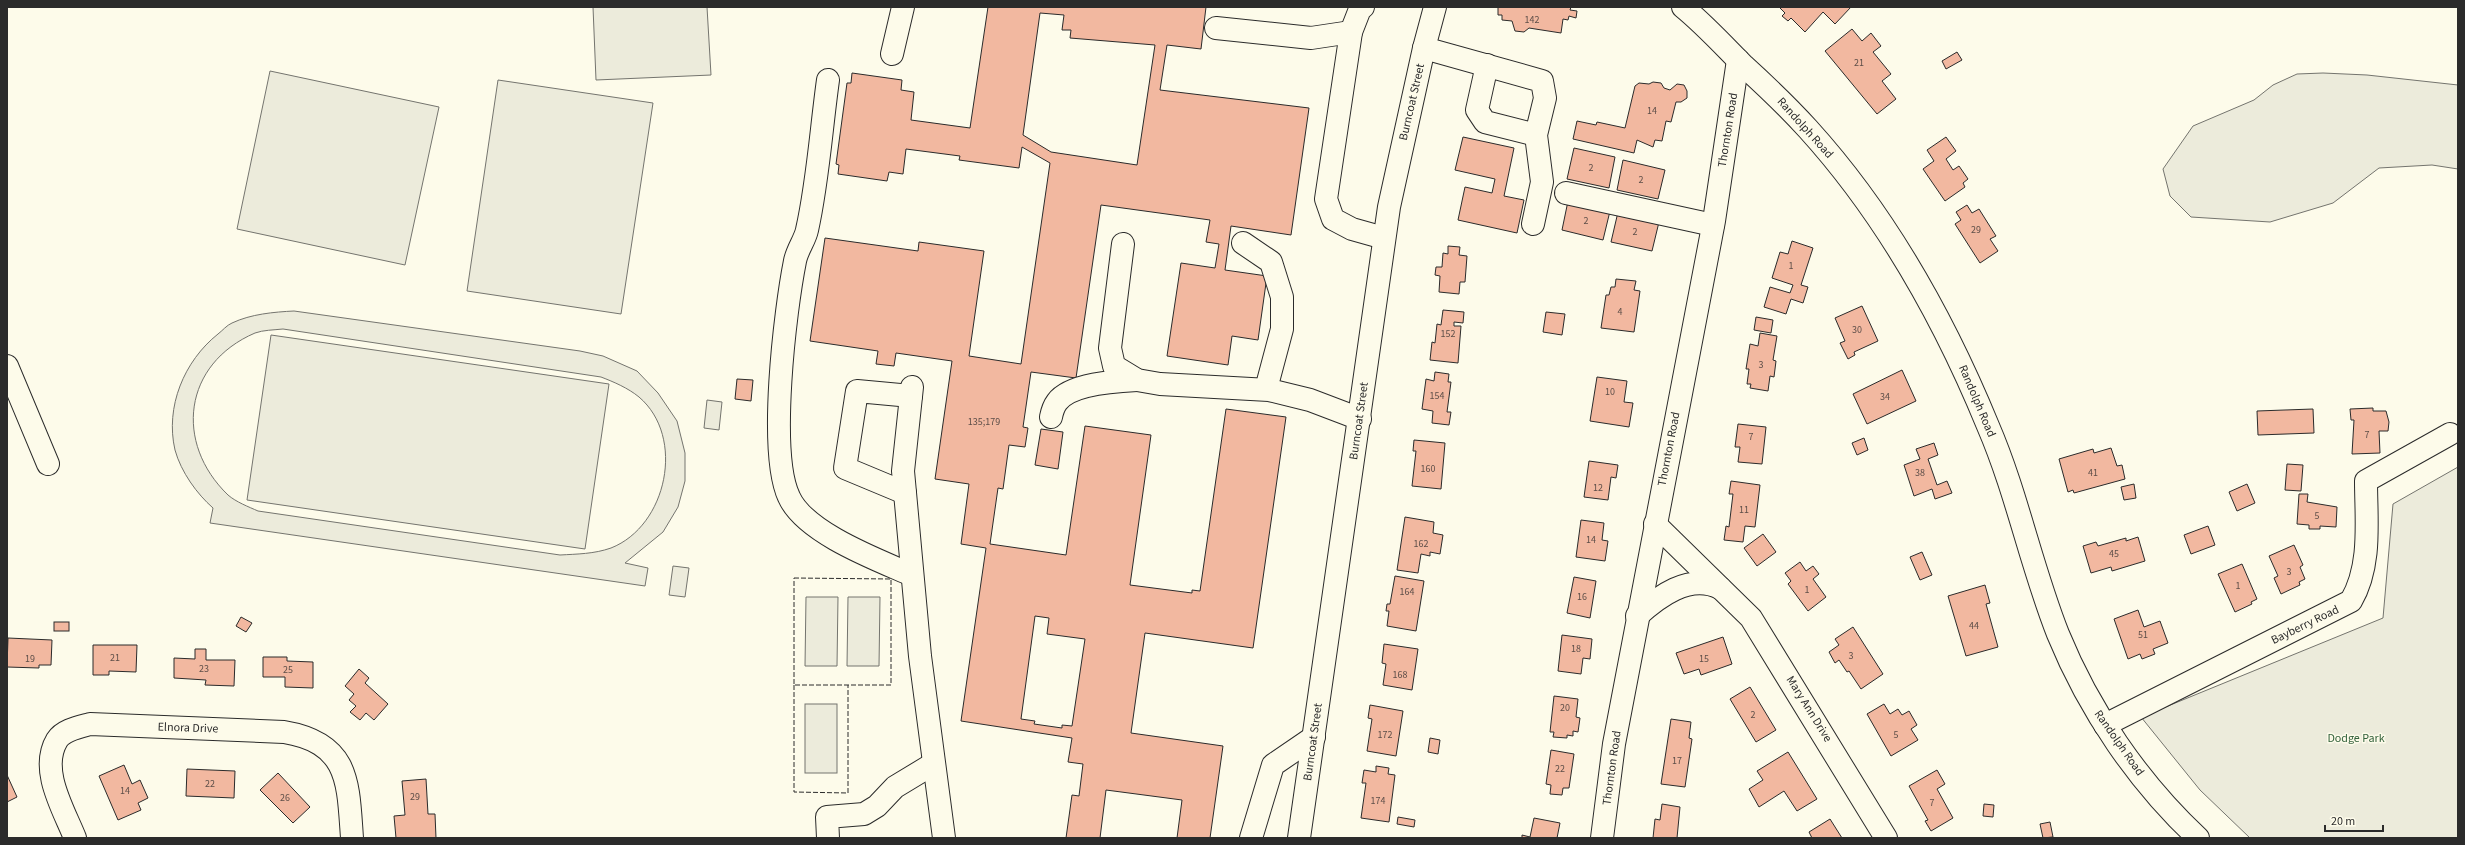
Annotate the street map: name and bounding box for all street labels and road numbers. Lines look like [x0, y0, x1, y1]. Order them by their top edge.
street label: Burncoat Street [1395, 62, 1429, 142]
street label: Thornton Road [1714, 91, 1742, 169]
street label: Randolph Road [1773, 94, 1837, 162]
street label: Randolph Road [1954, 362, 2000, 440]
street label: Burncoat Street [1345, 381, 1373, 461]
street label: Thornton Road [1653, 410, 1685, 488]
street label: Bayberry Road [2268, 601, 2342, 649]
street label: Mary Ann Drive [1782, 673, 1836, 745]
street label: Burncoat Street [1299, 702, 1327, 782]
street label: Randolph Road [2090, 707, 2148, 779]
street label: Elnora Drive [157, 718, 219, 738]
street label: Thornton Road [1598, 730, 1626, 806]

